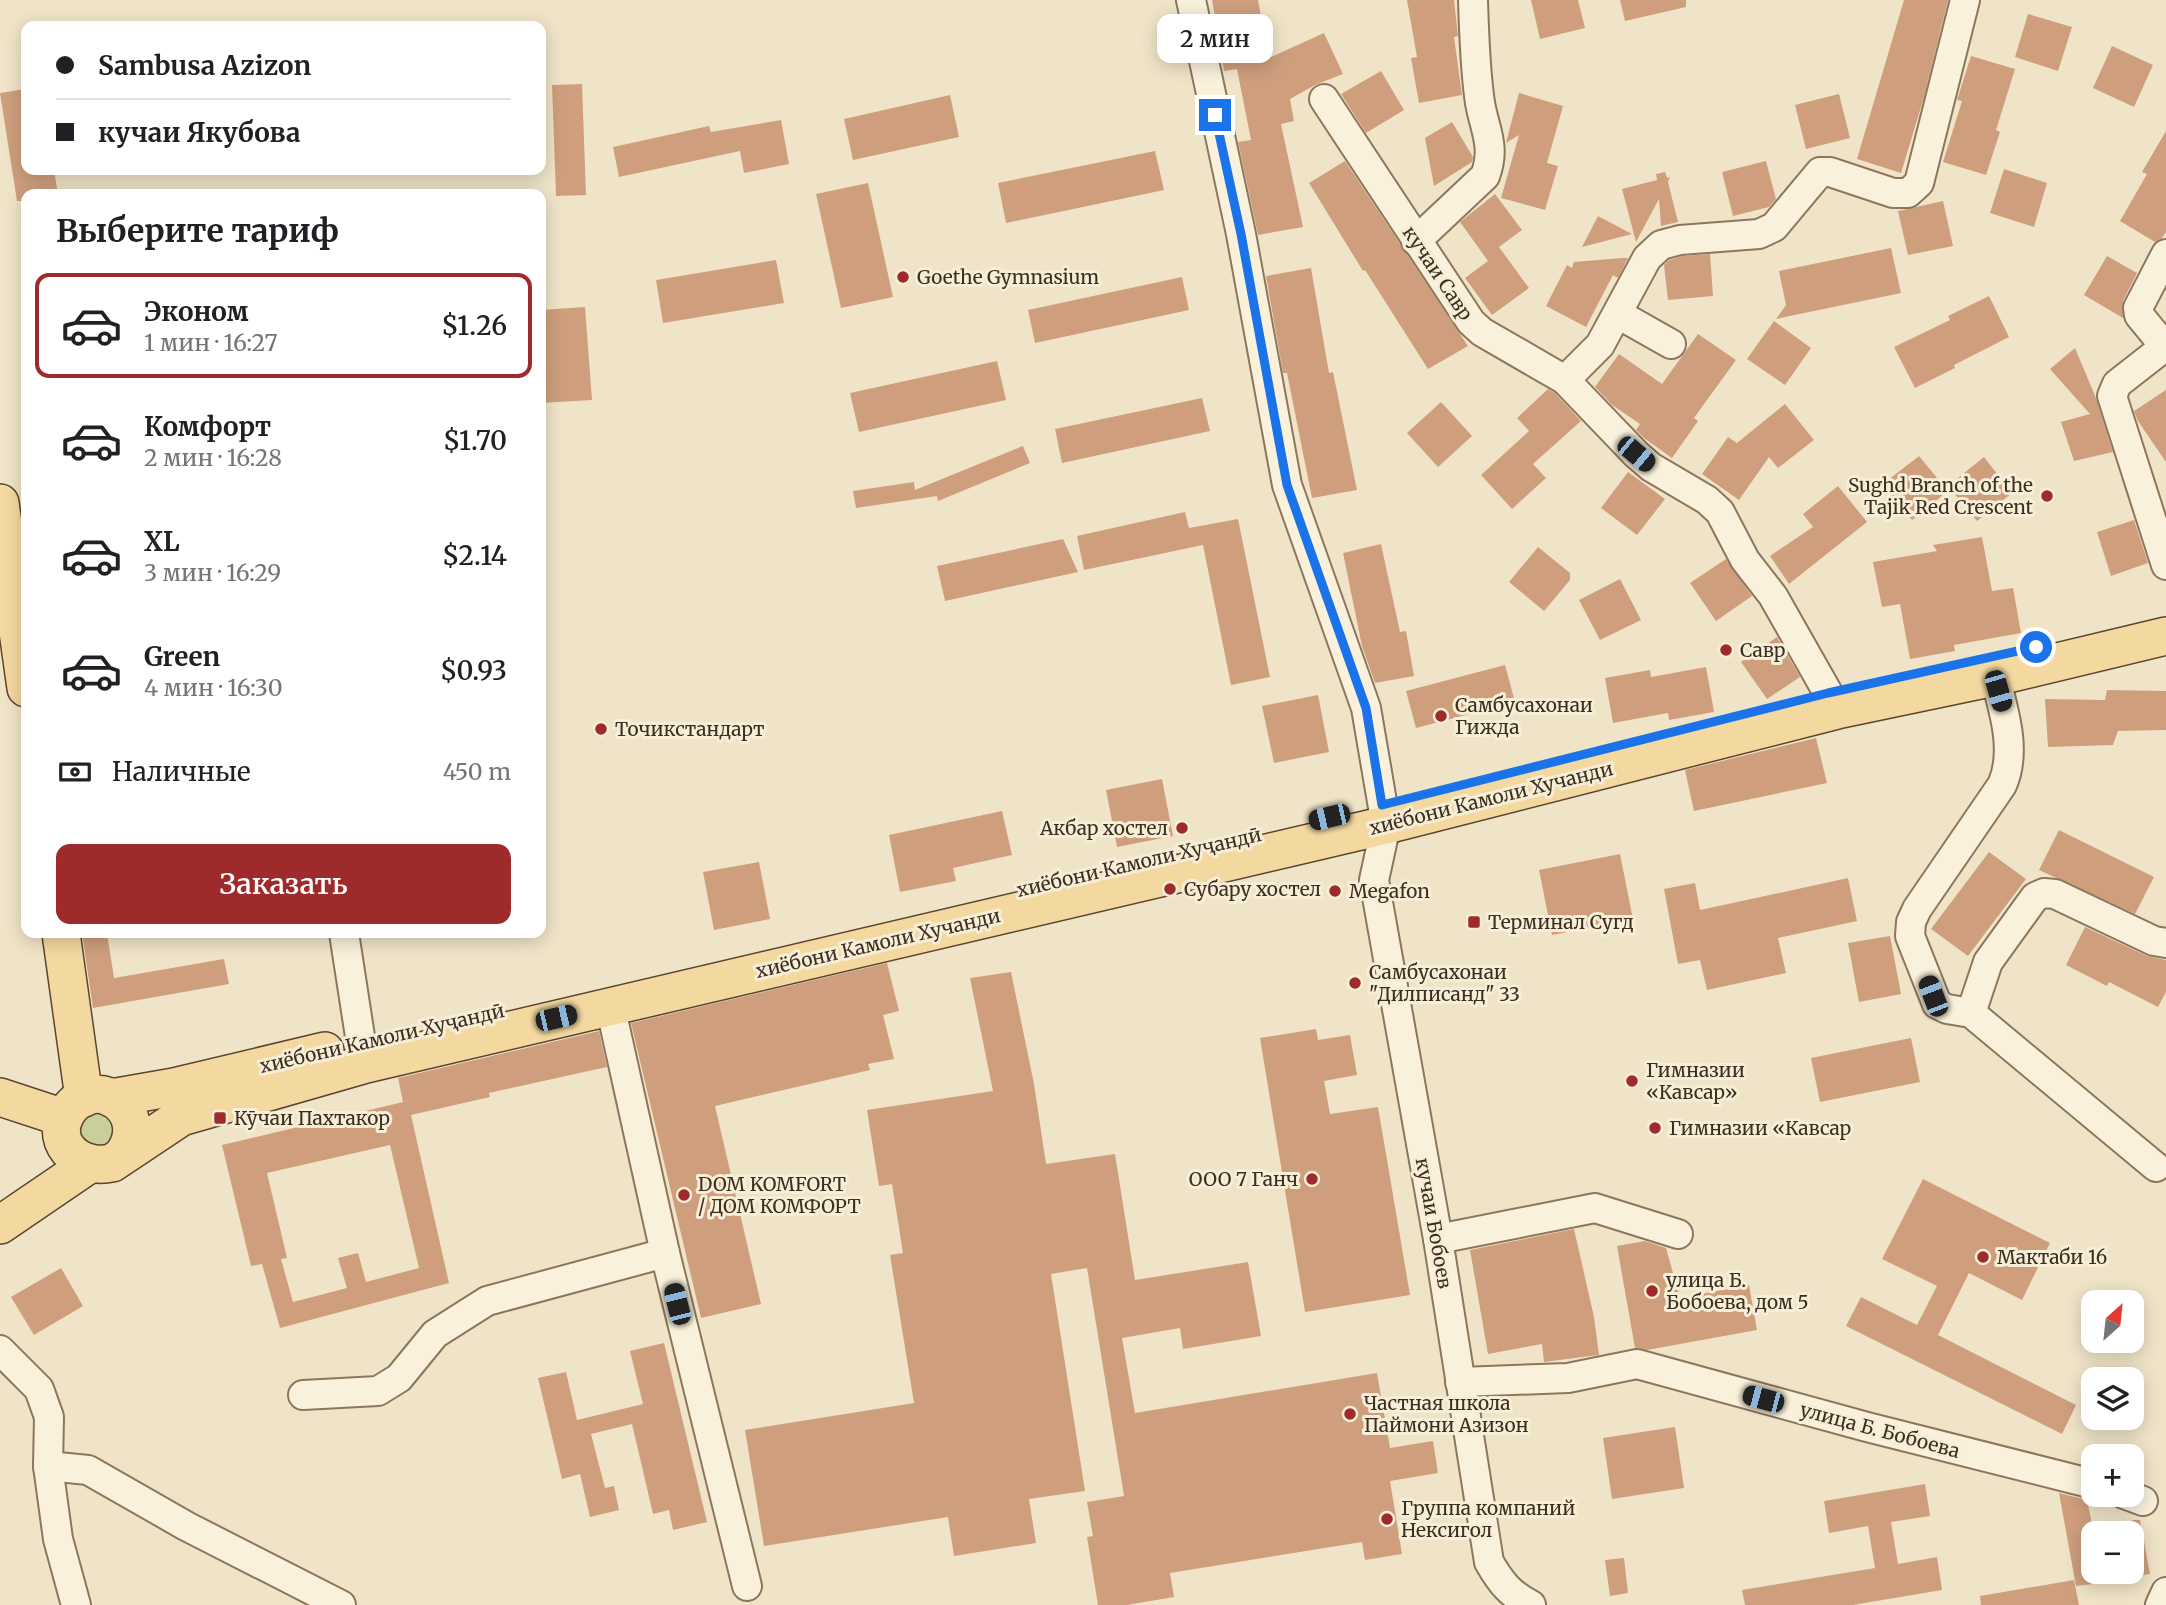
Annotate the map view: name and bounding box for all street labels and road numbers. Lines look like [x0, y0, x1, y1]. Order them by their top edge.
street label: кучаи Савр [1398, 221, 1478, 325]
street label: хиёбони Камоли Хучанди [1367, 756, 1615, 840]
street label: хиёбони Камоли Хуҷандӣ [1014, 822, 1264, 902]
street label: хиёбони Камоли Хучанди [753, 903, 1003, 983]
street label: хиёбони Камоли Хуҷандӣ [257, 998, 507, 1078]
street label: кучаи Бобоев [1411, 1156, 1457, 1290]
street label: улица Б. Бобоева [1797, 1397, 1963, 1463]

